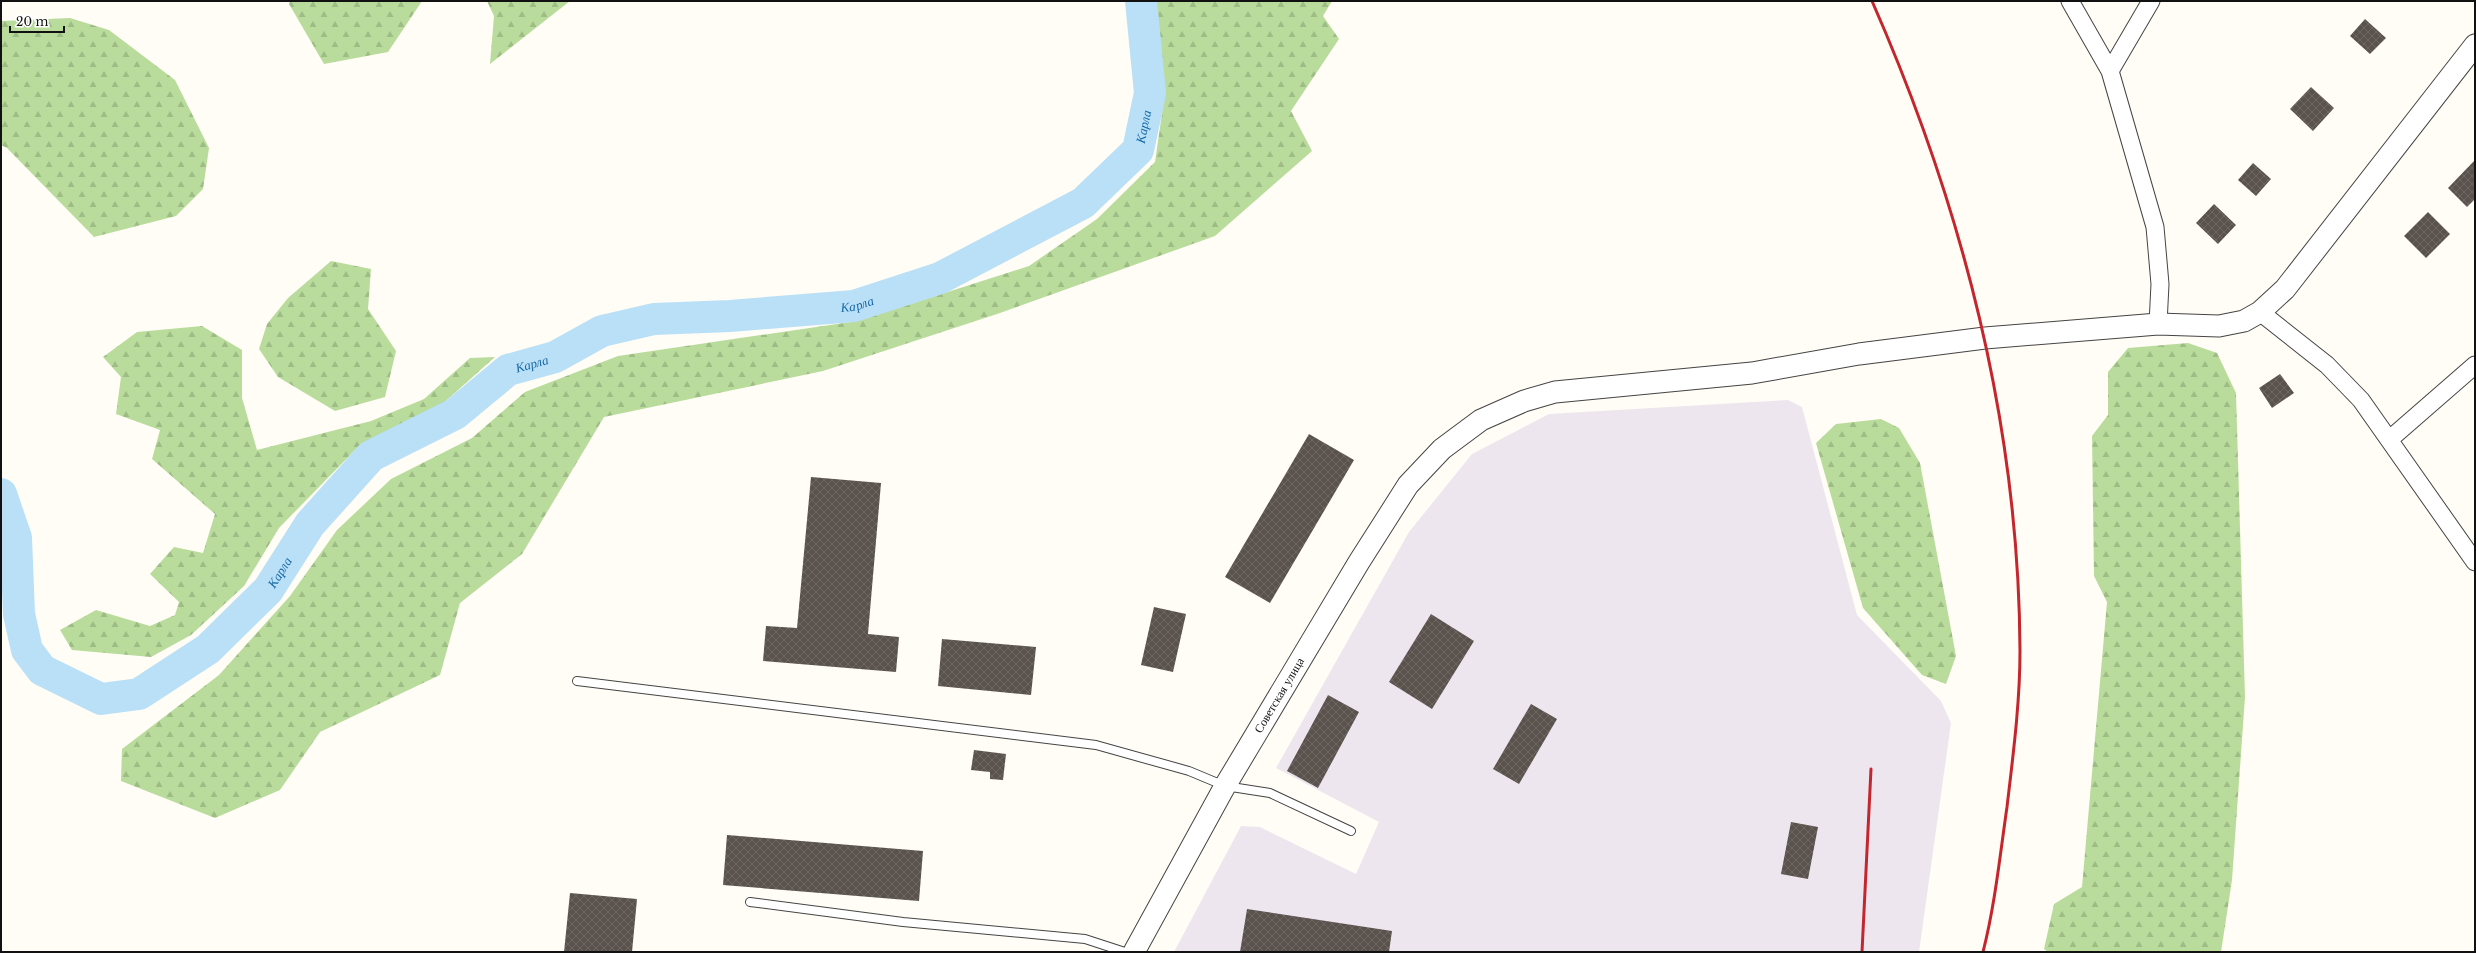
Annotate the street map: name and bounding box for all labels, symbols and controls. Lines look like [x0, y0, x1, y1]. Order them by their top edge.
scale bar [10, 8, 64, 34]
text: 20 m [16, 14, 48, 29]
water label: Карла [1131, 108, 1155, 146]
water label: Карла [839, 292, 876, 316]
water label: Карла [512, 351, 551, 377]
water label: Карла [263, 553, 296, 592]
street label: Советская улица [1250, 654, 1308, 735]

